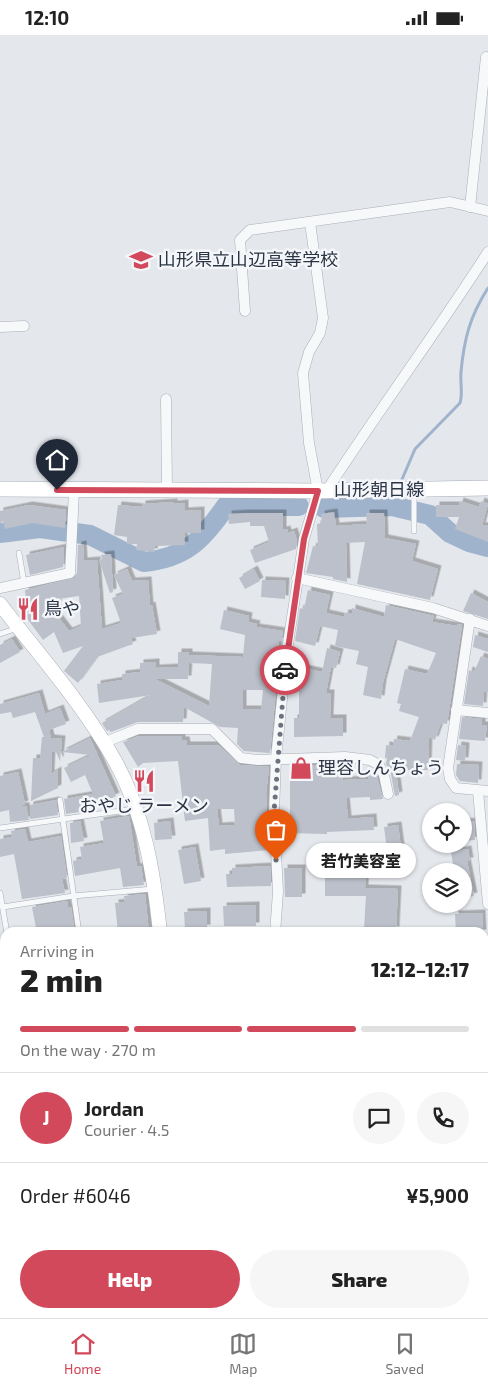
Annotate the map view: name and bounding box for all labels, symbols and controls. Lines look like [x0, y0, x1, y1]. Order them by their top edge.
text: 12:10 [25, 6, 69, 29]
school or university icon: 山形県立山辺高等学校 [128, 247, 154, 273]
place label: 山形県立山辺高等学校 [158, 248, 338, 270]
pin [36, 439, 78, 490]
icon: home [43, 446, 71, 474]
street label: 山形朝日線 [334, 478, 424, 500]
restaurant icon: 鳥や [15, 596, 41, 622]
place label: 鳥や [44, 597, 80, 619]
courier [260, 645, 310, 695]
icon: car [271, 656, 299, 684]
shop icon: 理容しんちょう [288, 755, 314, 781]
place label: 理容しんちょう [318, 756, 444, 778]
restaurant icon: おやじ ラーメン [131, 768, 157, 794]
place label: おやじ ラーメン [79, 794, 209, 816]
map controls [422, 803, 472, 913]
button: locate [422, 803, 472, 853]
pin [255, 809, 297, 860]
icon: bag [262, 816, 290, 844]
callout: 若竹美容室 [306, 843, 416, 877]
text: 若竹美容室 [321, 851, 401, 870]
button: layers [422, 863, 472, 913]
text: Arriving in [20, 941, 94, 960]
text: 12:12–12:17 [371, 958, 469, 981]
text: 2 min [20, 960, 103, 998]
text: On the way · 270 m [20, 1040, 156, 1059]
button: chat [353, 1092, 405, 1144]
button: phone [417, 1092, 469, 1144]
text: Jordan [84, 1097, 144, 1120]
text: J [42, 1106, 50, 1129]
text: Courier · 4.5 [84, 1120, 169, 1139]
text: Order #6046 [20, 1184, 131, 1207]
text: ¥5,900 [406, 1184, 469, 1207]
button: Help [20, 1250, 240, 1308]
button: Share [250, 1250, 469, 1308]
tab: Home [64, 1330, 101, 1377]
tab: Map [229, 1330, 257, 1377]
tab: Saved [386, 1330, 424, 1377]

